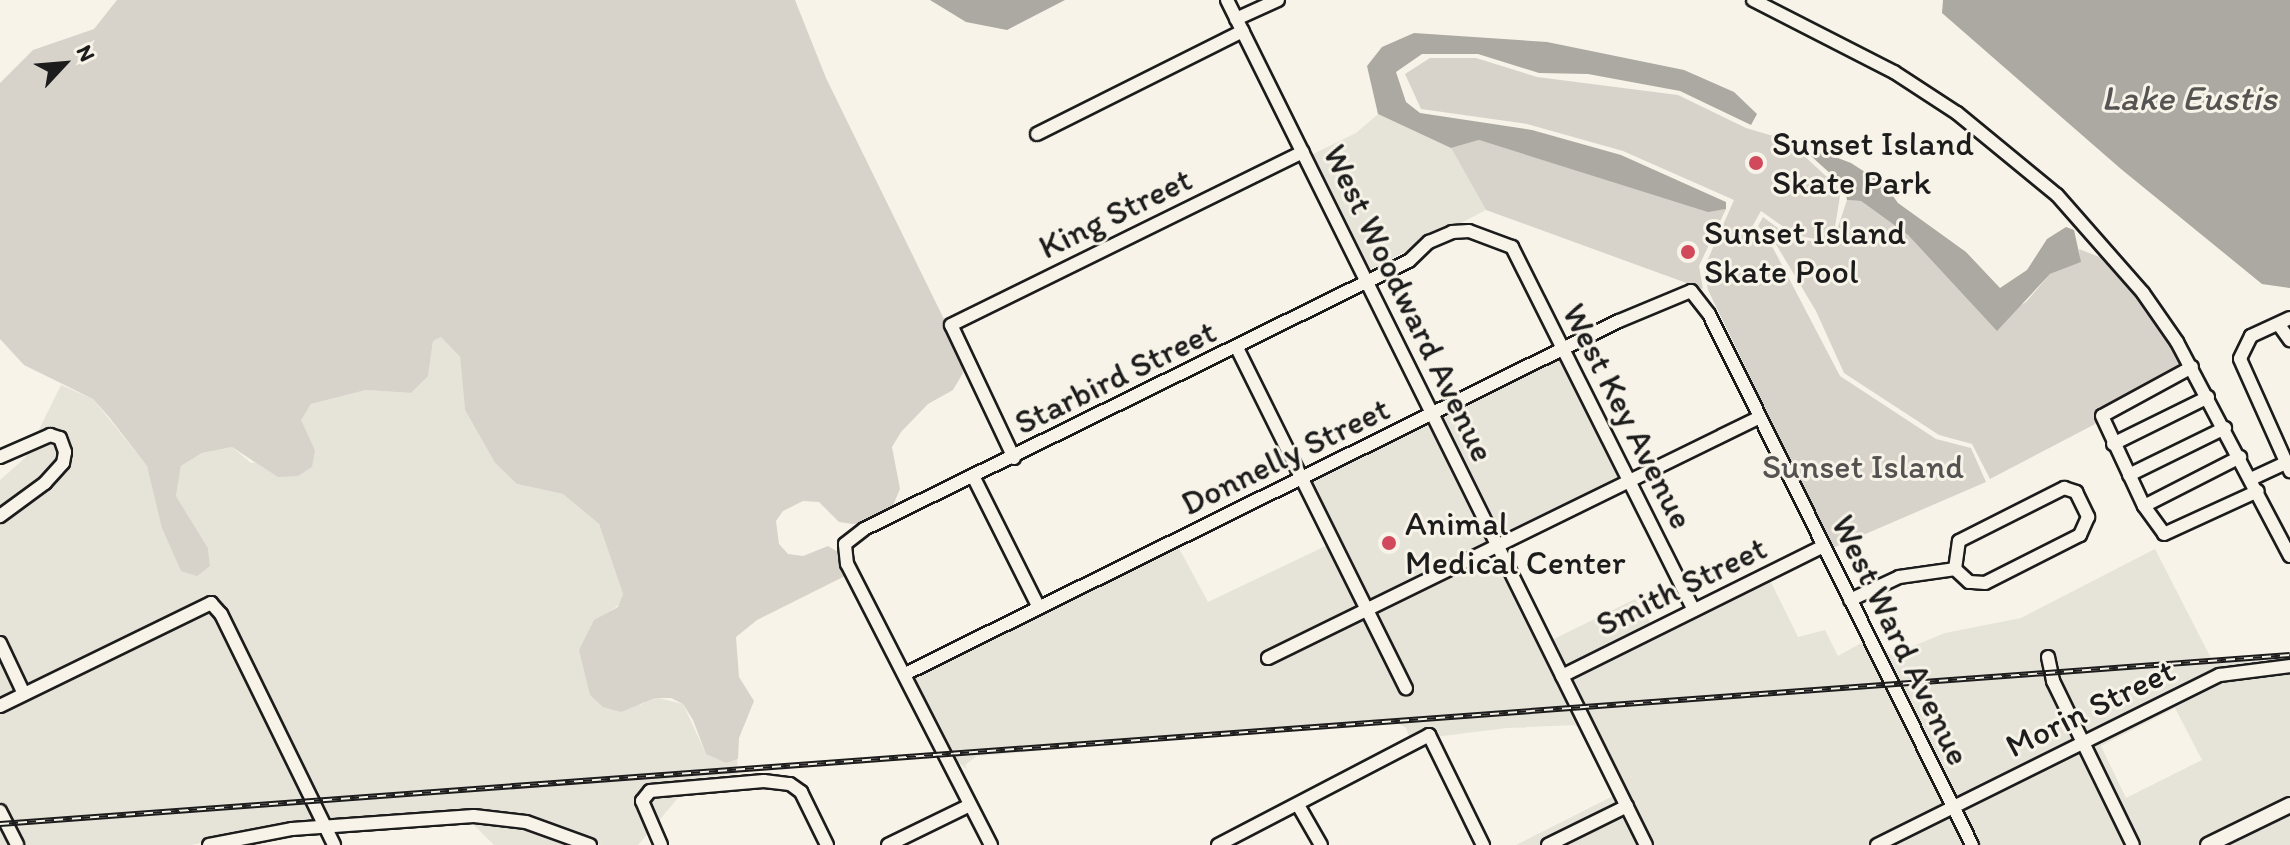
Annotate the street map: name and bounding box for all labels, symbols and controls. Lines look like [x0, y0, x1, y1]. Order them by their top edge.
north arrow [24, 24, 104, 104]
text: N [71, 41, 101, 66]
water label: Lake Eustis [2101, 76, 2277, 120]
place label: Sunset Island Skate Park [1772, 123, 1974, 202]
street label: West Woodward Avenue [1314, 138, 1504, 468]
marker: Sunset Island Skate Park [1747, 154, 1765, 172]
street label: King Street [1032, 159, 1198, 267]
place label: Sunset Island Skate Pool [1704, 212, 1906, 292]
marker: Sunset Island Skate Pool [1679, 243, 1697, 261]
street label: West Key Avenue [1554, 297, 1702, 535]
street label: Starbird Street [1008, 311, 1222, 443]
street label: Donnelly Street [1174, 388, 1396, 524]
park label: Sunset Island [1762, 447, 1964, 487]
place label: Animal Medical Center [1405, 503, 1625, 582]
street label: West Ward Avenue [1823, 509, 1979, 771]
street label: Smith Street [1589, 527, 1773, 645]
marker: Animal Medical Center [1380, 534, 1398, 552]
street label: Morin Street [1999, 650, 2181, 766]

